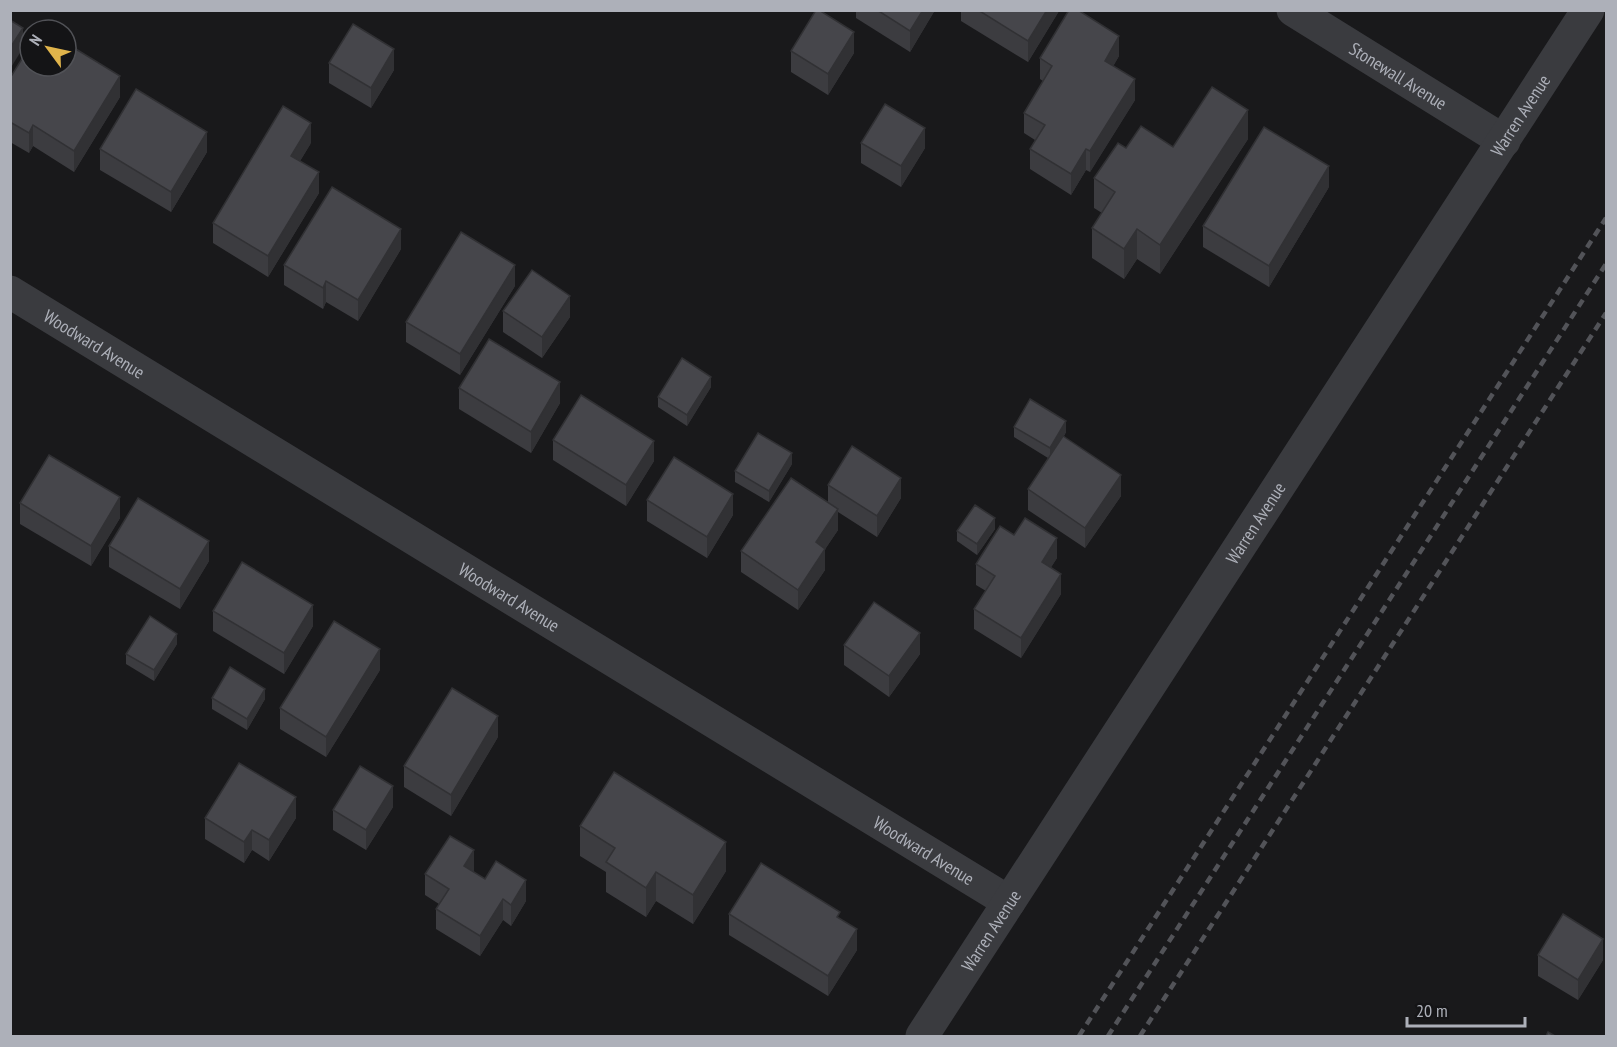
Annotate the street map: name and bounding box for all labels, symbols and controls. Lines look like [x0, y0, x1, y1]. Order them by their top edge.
north arrow [18, 18, 78, 78]
text: N [25, 31, 46, 49]
street label: Stonewall Avenue [1345, 36, 1451, 114]
street label: Warren Avenue [1485, 70, 1555, 160]
street label: Woodward Avenue [40, 304, 149, 383]
street label: Warren Avenue [1220, 477, 1290, 568]
street label: Woodward Avenue [455, 557, 564, 636]
street label: Woodward Avenue [869, 811, 979, 890]
street label: Warren Avenue [956, 885, 1026, 975]
scale bar [1407, 990, 1526, 1028]
text: 20 m [1416, 999, 1448, 1022]

